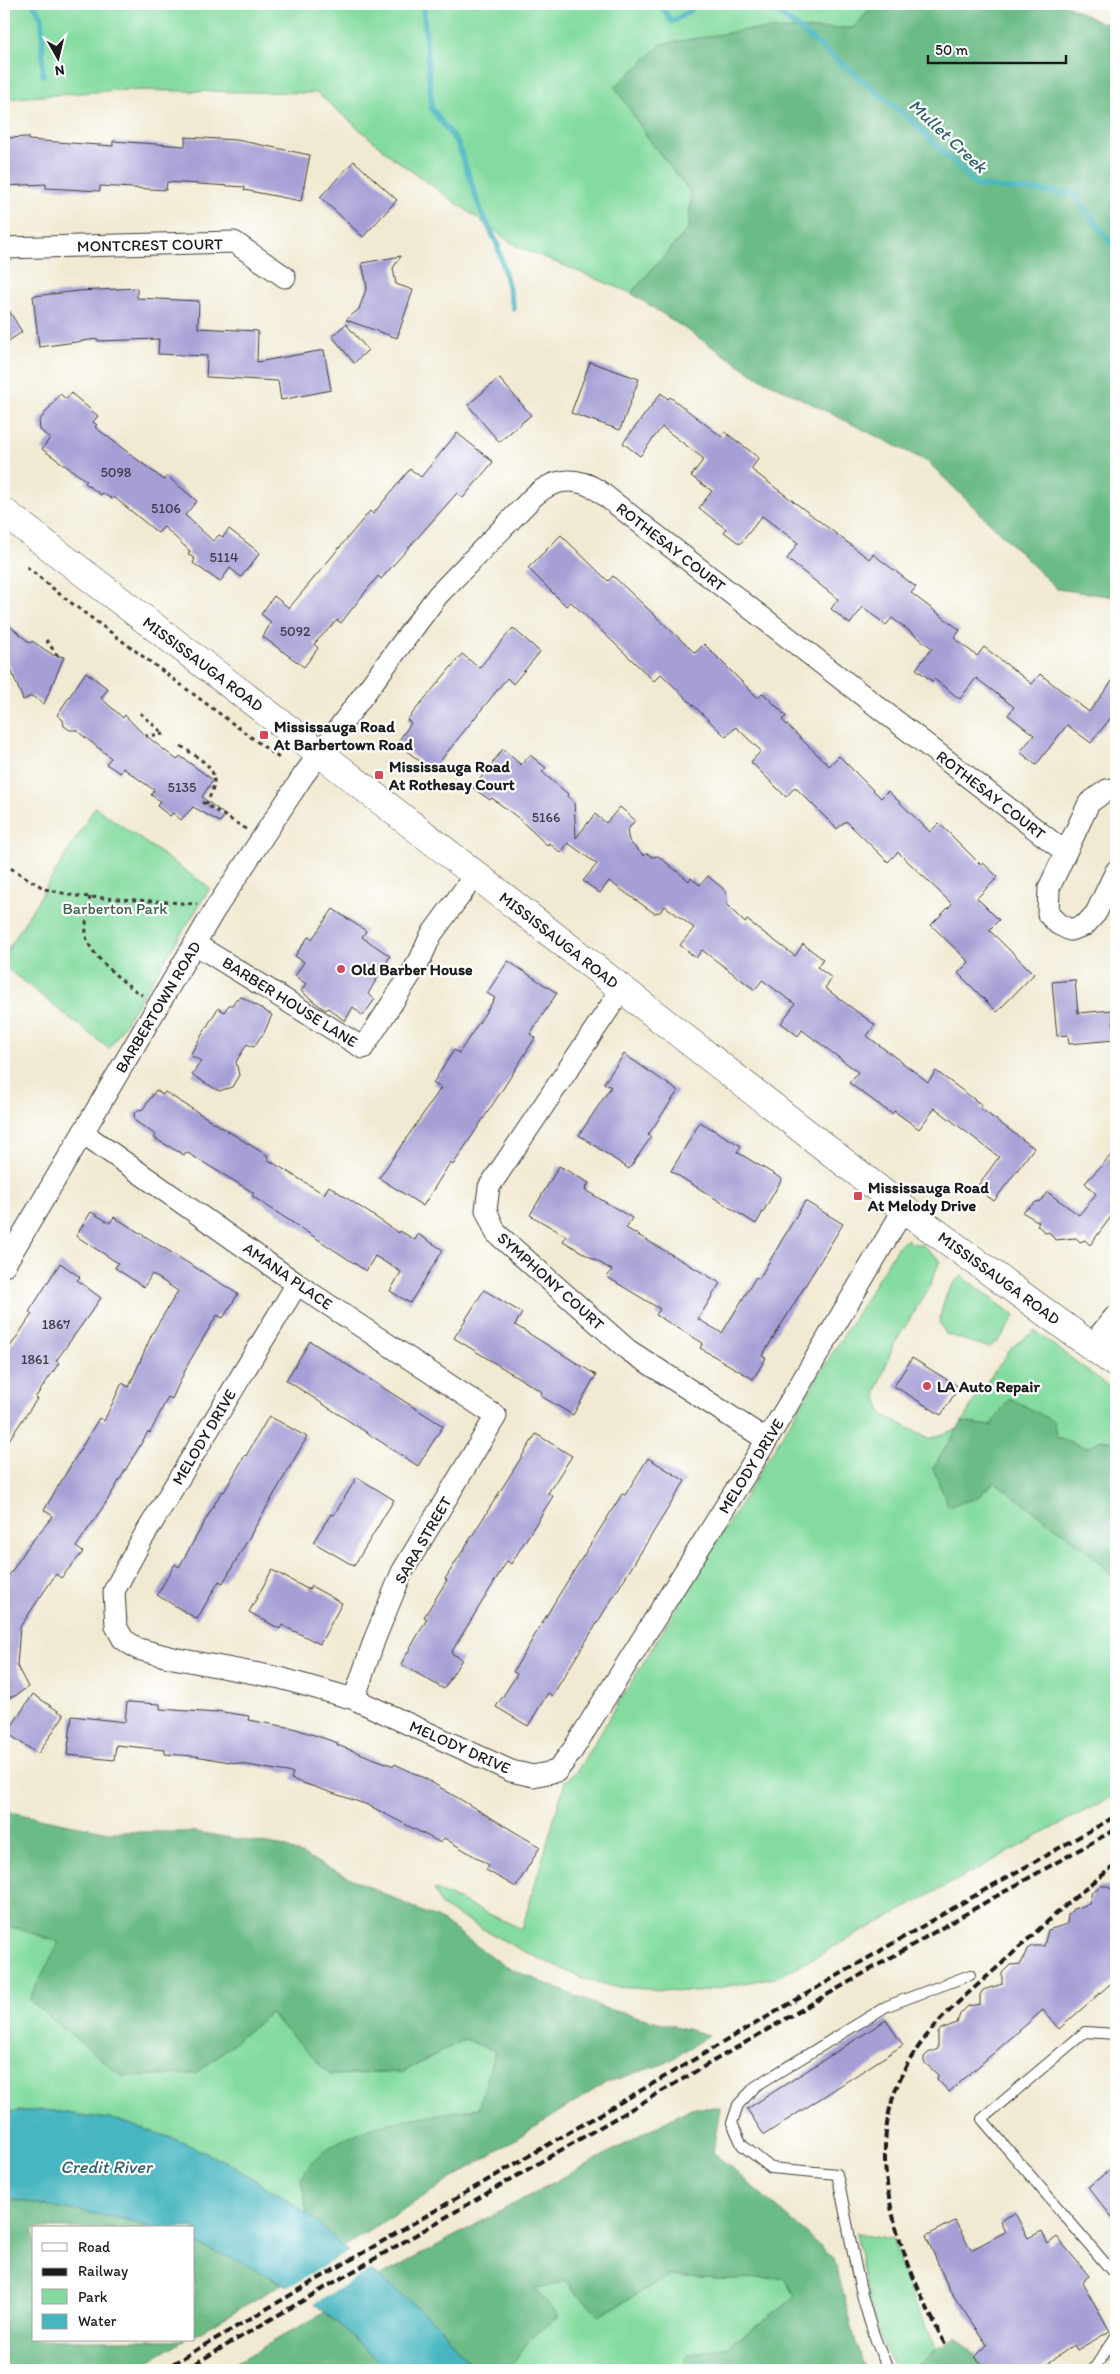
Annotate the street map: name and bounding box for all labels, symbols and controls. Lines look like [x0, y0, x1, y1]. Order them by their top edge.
north arrow [32, 32, 82, 82]
scale bar [928, 32, 1065, 64]
text: 50 m [935, 41, 968, 59]
text: N [54, 61, 66, 79]
water label: Mullet Creek [904, 94, 993, 179]
street label: MONTCREST COURT [77, 234, 223, 256]
house number: 5098 [101, 464, 132, 481]
street label: ROTHESAY COURT [613, 498, 729, 596]
house number: 5106 [151, 500, 181, 517]
house number: 5114 [210, 549, 239, 566]
street label: MISSISSAUGA ROAD [139, 612, 267, 716]
house number: 5092 [280, 623, 311, 640]
place label: Mississauga Road At Barbertown Road [273, 717, 413, 754]
marker: Mississauga Road At Barbertown Road [258, 729, 270, 741]
street label: ROTHESAY COURT [933, 746, 1049, 844]
place label: Mississauga Road At Rothesay Court [388, 757, 515, 795]
marker: Mississauga Road At Rothesay Court [373, 769, 385, 781]
house number: 5135 [168, 779, 196, 796]
house number: 5166 [532, 809, 560, 826]
street label: MISSISSAUGA ROAD [496, 888, 622, 992]
park label: Barberton Park [62, 899, 168, 918]
street label: BARBERTOWN ROAD [111, 938, 205, 1076]
street label: BARBER HOUSE LANE [219, 953, 361, 1051]
place label: Old Barber House [351, 960, 473, 979]
marker: Old Barber House [335, 963, 347, 975]
place label: Mississauga Road At Melody Drive [867, 1178, 989, 1216]
marker: Mississauga Road At Melody Drive [852, 1190, 864, 1202]
street label: MISSISSAUGA ROAD [934, 1227, 1064, 1329]
street label: SYMPHONY COURT [494, 1228, 608, 1334]
street label: AMANA PLACE [240, 1238, 336, 1314]
house number: 1867 [42, 1316, 70, 1333]
house number: 1861 [21, 1351, 50, 1368]
place label: LA Auto Repair [937, 1377, 1040, 1397]
marker: LA Auto Repair [921, 1380, 933, 1392]
street label: MELODY DRIVE [168, 1385, 240, 1488]
street label: MELODY DRIVE [714, 1415, 788, 1517]
street label: SARA STREET [390, 1493, 456, 1587]
street label: MELODY DRIVE [407, 1716, 514, 1778]
water label: Credit River [60, 2156, 154, 2178]
legend [32, 2226, 195, 2342]
text: Road [78, 2238, 111, 2256]
text: Railway [78, 2262, 128, 2280]
text: Park [78, 2288, 108, 2306]
text: Water [78, 2312, 117, 2330]

